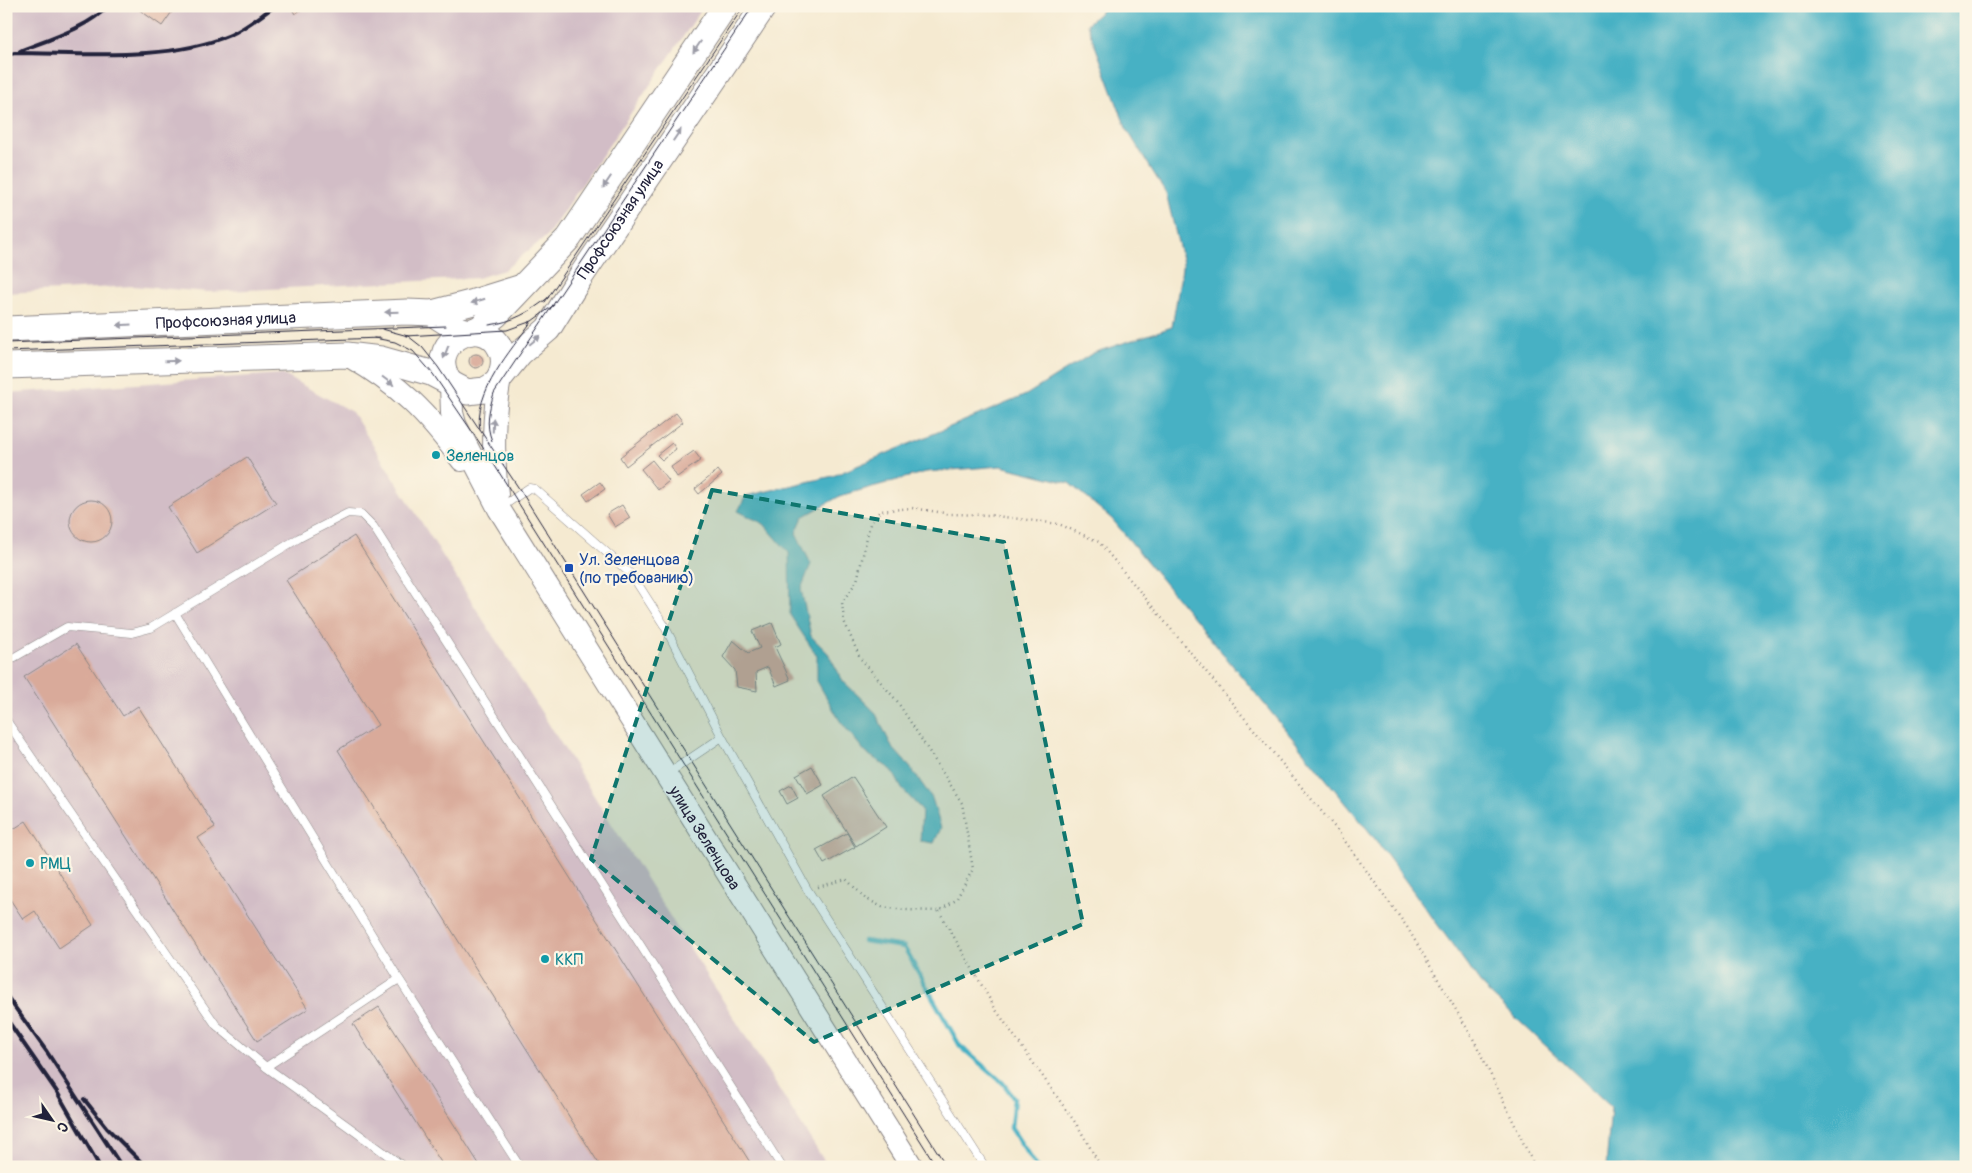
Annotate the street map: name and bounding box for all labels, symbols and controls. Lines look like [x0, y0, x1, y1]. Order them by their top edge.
one-way arrow [693, 40, 702, 53]
one-way arrow [672, 128, 682, 141]
street label: Профсоюзная улица [573, 156, 668, 283]
one-way arrow [602, 175, 612, 188]
one-way arrow [471, 297, 486, 305]
street label: Профсоюзная улица [155, 308, 296, 334]
one-way arrow [383, 308, 399, 316]
one-way arrow [116, 321, 132, 329]
one-way arrow [528, 334, 541, 345]
one-way arrow [442, 345, 450, 360]
one-way arrow [164, 357, 180, 365]
one-way arrow [381, 376, 395, 386]
one-way arrow [490, 417, 498, 433]
place label: Зеленцов [446, 446, 514, 466]
marker: Зеленцов [430, 449, 442, 461]
place label: Ул. Зеленцова (по требованию) [579, 550, 694, 588]
marker: Ул. Зеленцова (по требованию) [563, 562, 575, 574]
street label: улица Зеленцова [664, 781, 744, 894]
place label: РМЦ [40, 854, 71, 874]
marker: РМЦ [24, 857, 36, 869]
place label: ККП [555, 950, 583, 970]
marker: ККП [539, 953, 551, 965]
north arrow [28, 1096, 78, 1146]
text: С [53, 1119, 72, 1136]

